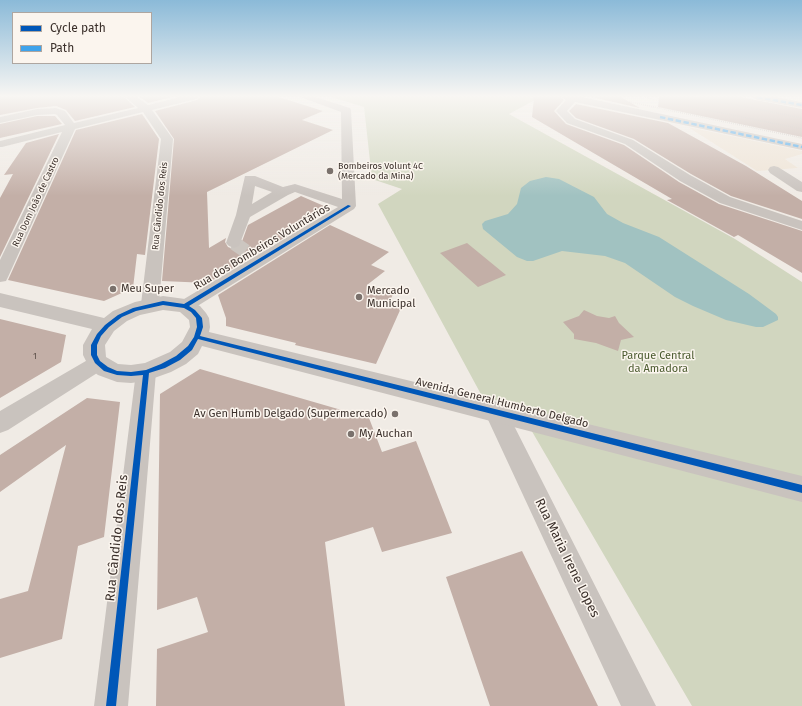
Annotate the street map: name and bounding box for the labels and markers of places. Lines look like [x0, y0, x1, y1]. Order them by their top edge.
place label: Bombeiros Volunt 4C (Mercado da Mina) [338, 161, 423, 182]
marker: Bombeiros Volunt 4C (Mercado da Mina) [325, 166, 335, 176]
place label: Meu Super [121, 282, 174, 296]
marker: Meu Super [108, 284, 118, 294]
place label: Mercado Municipal [367, 284, 415, 310]
marker: Mercado Municipal [354, 292, 364, 302]
place label: Av Gen Humb Delgado (Supermercado) [194, 407, 387, 421]
marker: Av Gen Humb Delgado (Supermercado) [390, 409, 400, 419]
place label: My Auchan [359, 427, 413, 441]
marker: My Auchan [346, 429, 356, 439]

